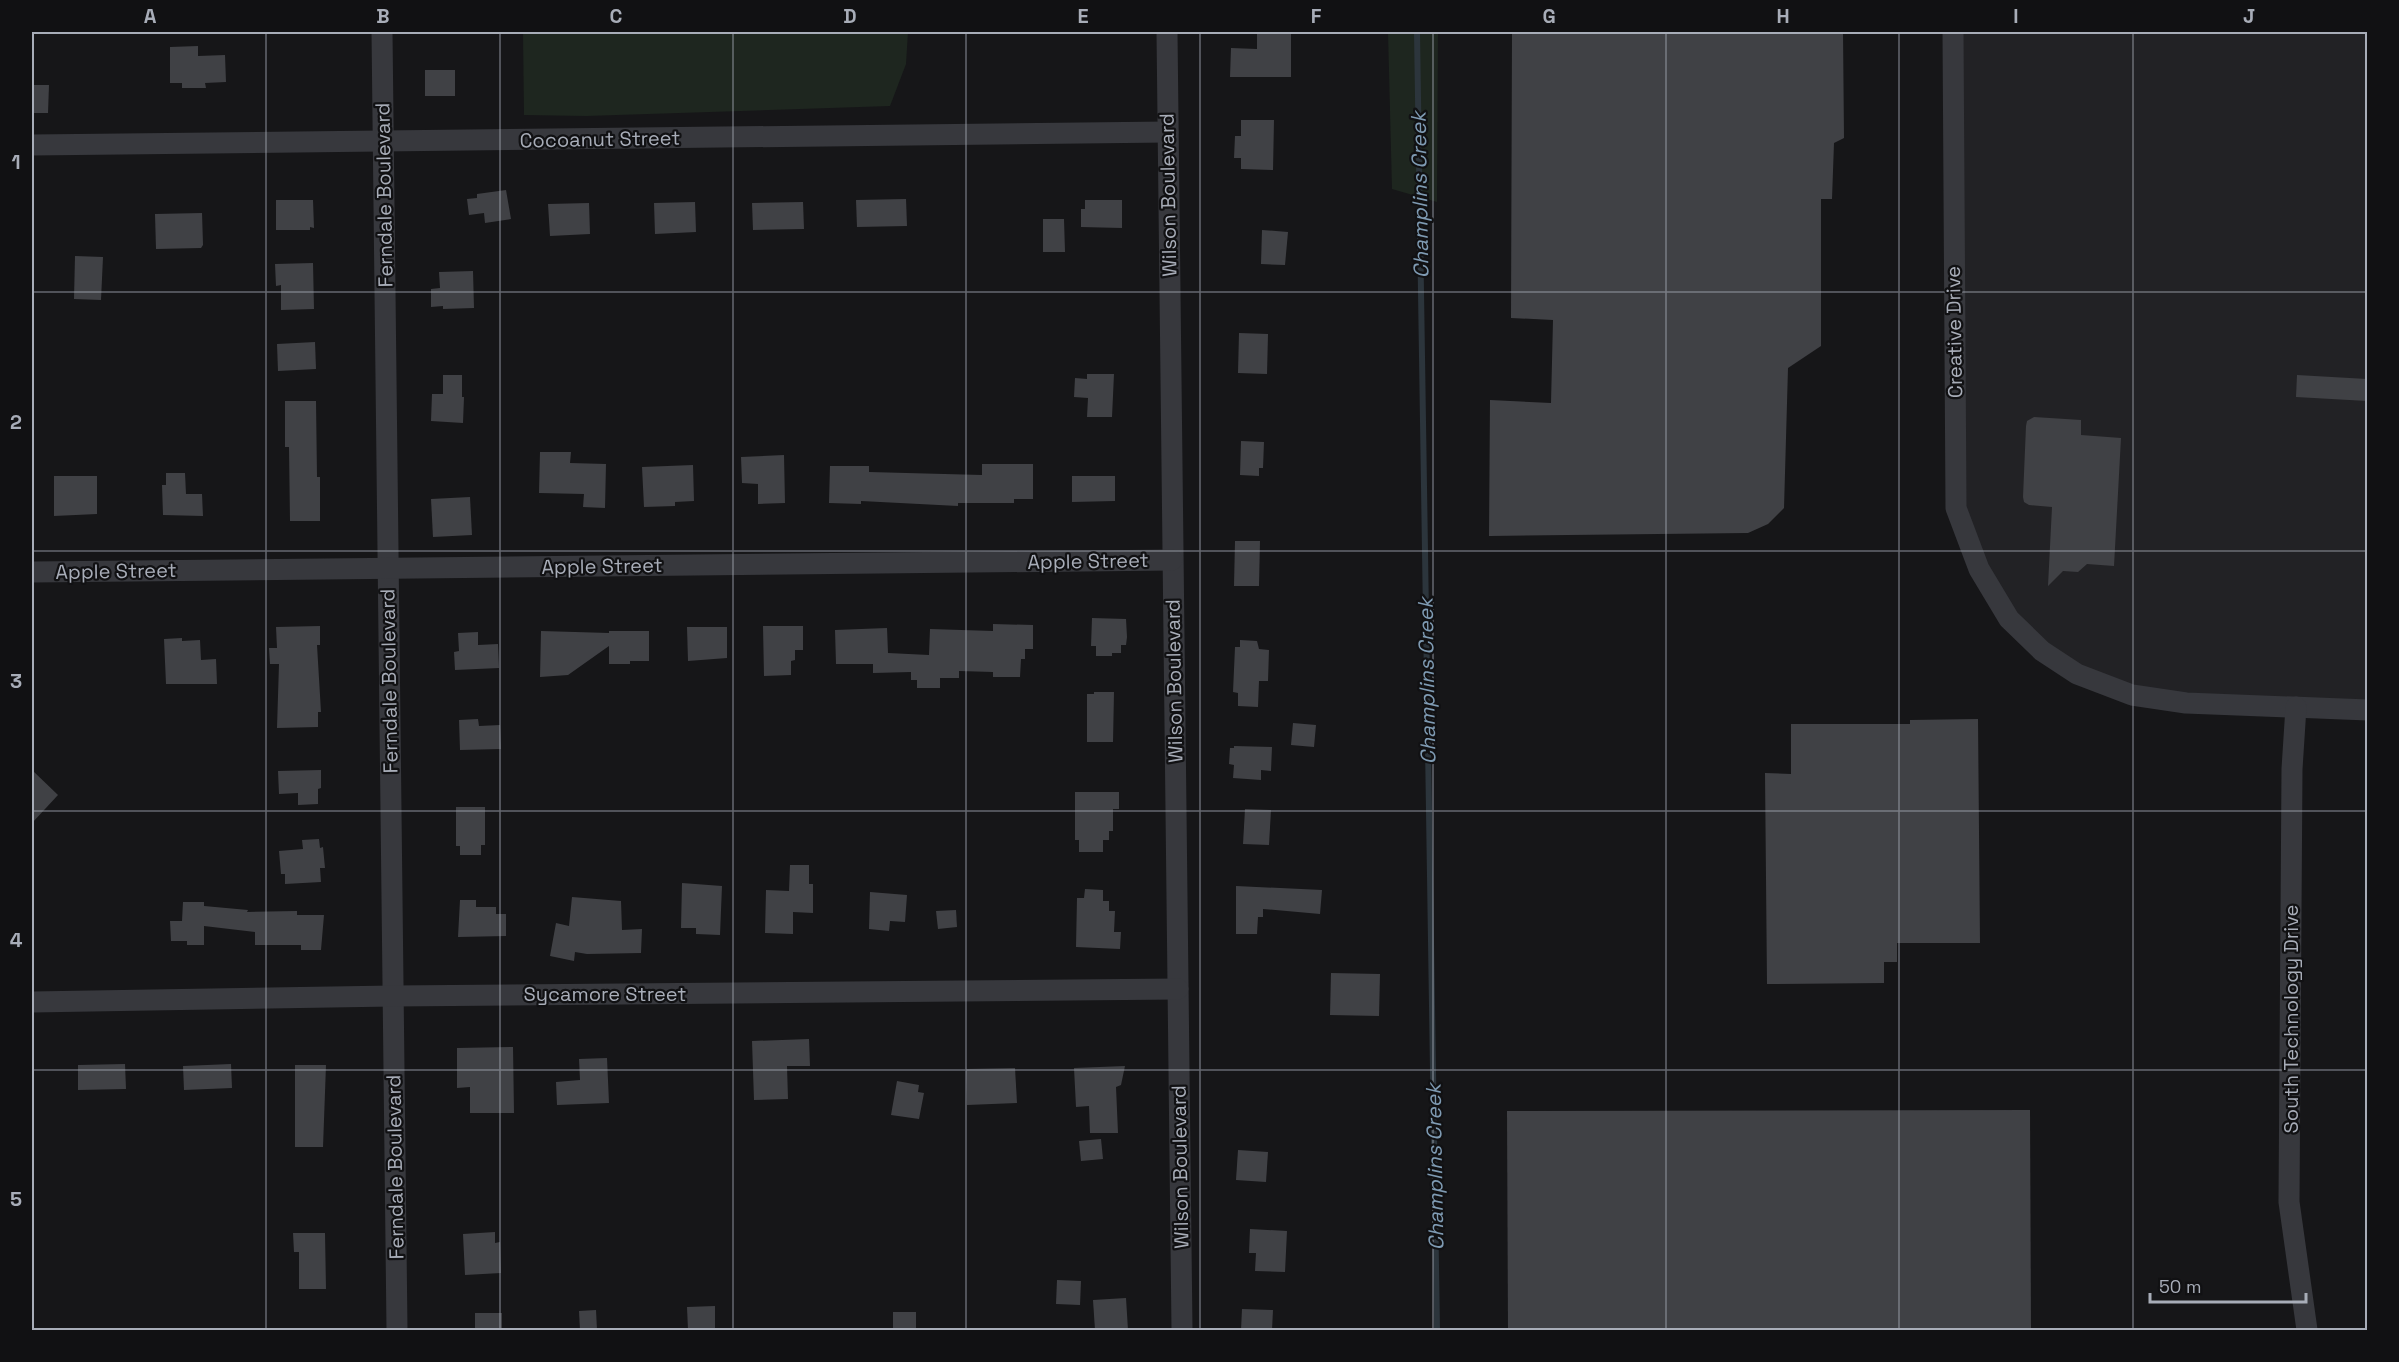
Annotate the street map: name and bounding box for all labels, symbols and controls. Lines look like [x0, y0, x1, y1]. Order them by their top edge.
text: A [144, 3, 157, 29]
text: B [376, 3, 390, 29]
text: C [610, 3, 623, 29]
text: D [843, 3, 857, 29]
text: E [1077, 3, 1089, 29]
text: F [1311, 3, 1322, 29]
text: G [1542, 3, 1556, 29]
text: H [1776, 3, 1790, 29]
text: I [2013, 3, 2019, 29]
text: J [2243, 3, 2255, 29]
street label: Ferndale Boulevard [369, 102, 399, 288]
water label: Champlins Creek [1404, 109, 1434, 279]
street label: Wilson Boulevard [1154, 113, 1182, 277]
street label: Cocoanut Street [519, 125, 681, 153]
text: 1 [11, 149, 21, 175]
street label: Creative Drive [1940, 266, 1968, 398]
text: 2 [10, 409, 22, 435]
street label: Apple Street [1027, 547, 1149, 575]
street label: Apple Street [541, 552, 663, 580]
street label: Apple Street [55, 557, 177, 585]
street label: Ferndale Boulevard [374, 588, 404, 774]
water label: Champlins Creek [1411, 595, 1441, 765]
street label: Wilson Boulevard [1160, 599, 1188, 763]
text: 3 [10, 668, 22, 694]
street label: South Technology Drive [2278, 905, 2304, 1133]
text: 4 [10, 927, 23, 953]
street label: Sycamore Street [524, 981, 686, 1007]
street label: Ferndale Boulevard [380, 1074, 410, 1260]
water label: Champlins Creek [1419, 1081, 1449, 1251]
street label: Wilson Boulevard [1166, 1085, 1194, 1249]
text: 5 [10, 1186, 22, 1212]
scale bar [2150, 1266, 2306, 1304]
text: 50 m [2159, 1275, 2201, 1298]

